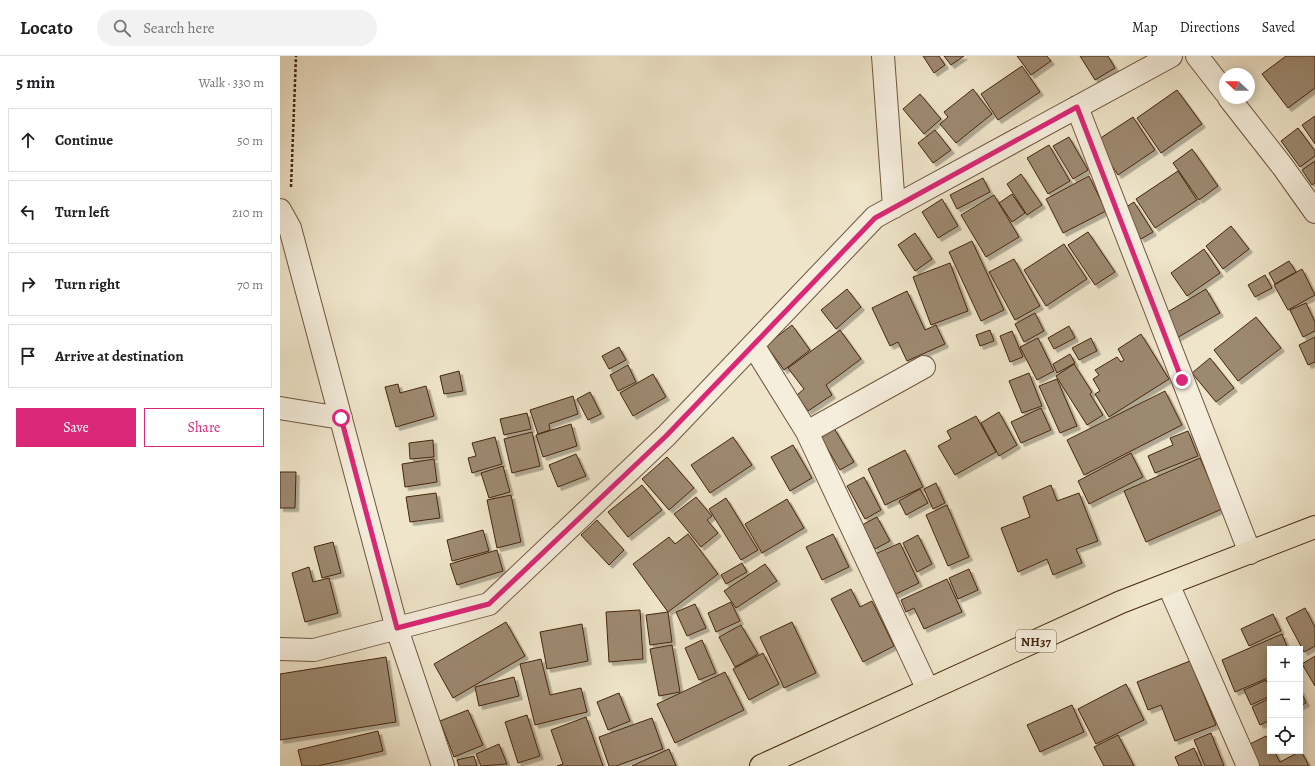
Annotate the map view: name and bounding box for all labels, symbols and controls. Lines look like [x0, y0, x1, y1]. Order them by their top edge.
search box [97, 10, 377, 46]
text: Locato [20, 15, 73, 41]
icon: search [111, 17, 133, 39]
text: Search here [143, 18, 215, 38]
text: Map [1132, 18, 1158, 37]
text: Directions [1180, 18, 1240, 37]
text: Saved [1262, 18, 1295, 37]
north arrow [1219, 68, 1255, 104]
text: 5 min [16, 71, 55, 94]
text: Walk · 330 m [198, 74, 264, 91]
icon: ahead [17, 129, 39, 151]
text: Continue [55, 130, 113, 150]
text: 50 m [237, 132, 263, 149]
icon: left [17, 201, 39, 223]
text: Turn left [55, 202, 110, 222]
text: 210 m [232, 204, 263, 221]
icon: right [17, 273, 39, 295]
text: Turn right [55, 274, 120, 294]
text: 70 m [237, 276, 263, 293]
icon: arrive [17, 345, 39, 367]
text: Arrive at destination [55, 346, 184, 366]
route end [1173, 371, 1191, 389]
button: Save [16, 408, 136, 447]
button: Share [144, 408, 264, 447]
route start [332, 409, 350, 427]
road number: NH37 [1016, 630, 1056, 652]
map controls [1267, 646, 1303, 754]
button: + [1267, 646, 1303, 682]
button: − [1267, 682, 1303, 718]
button: locate [1267, 718, 1303, 754]

